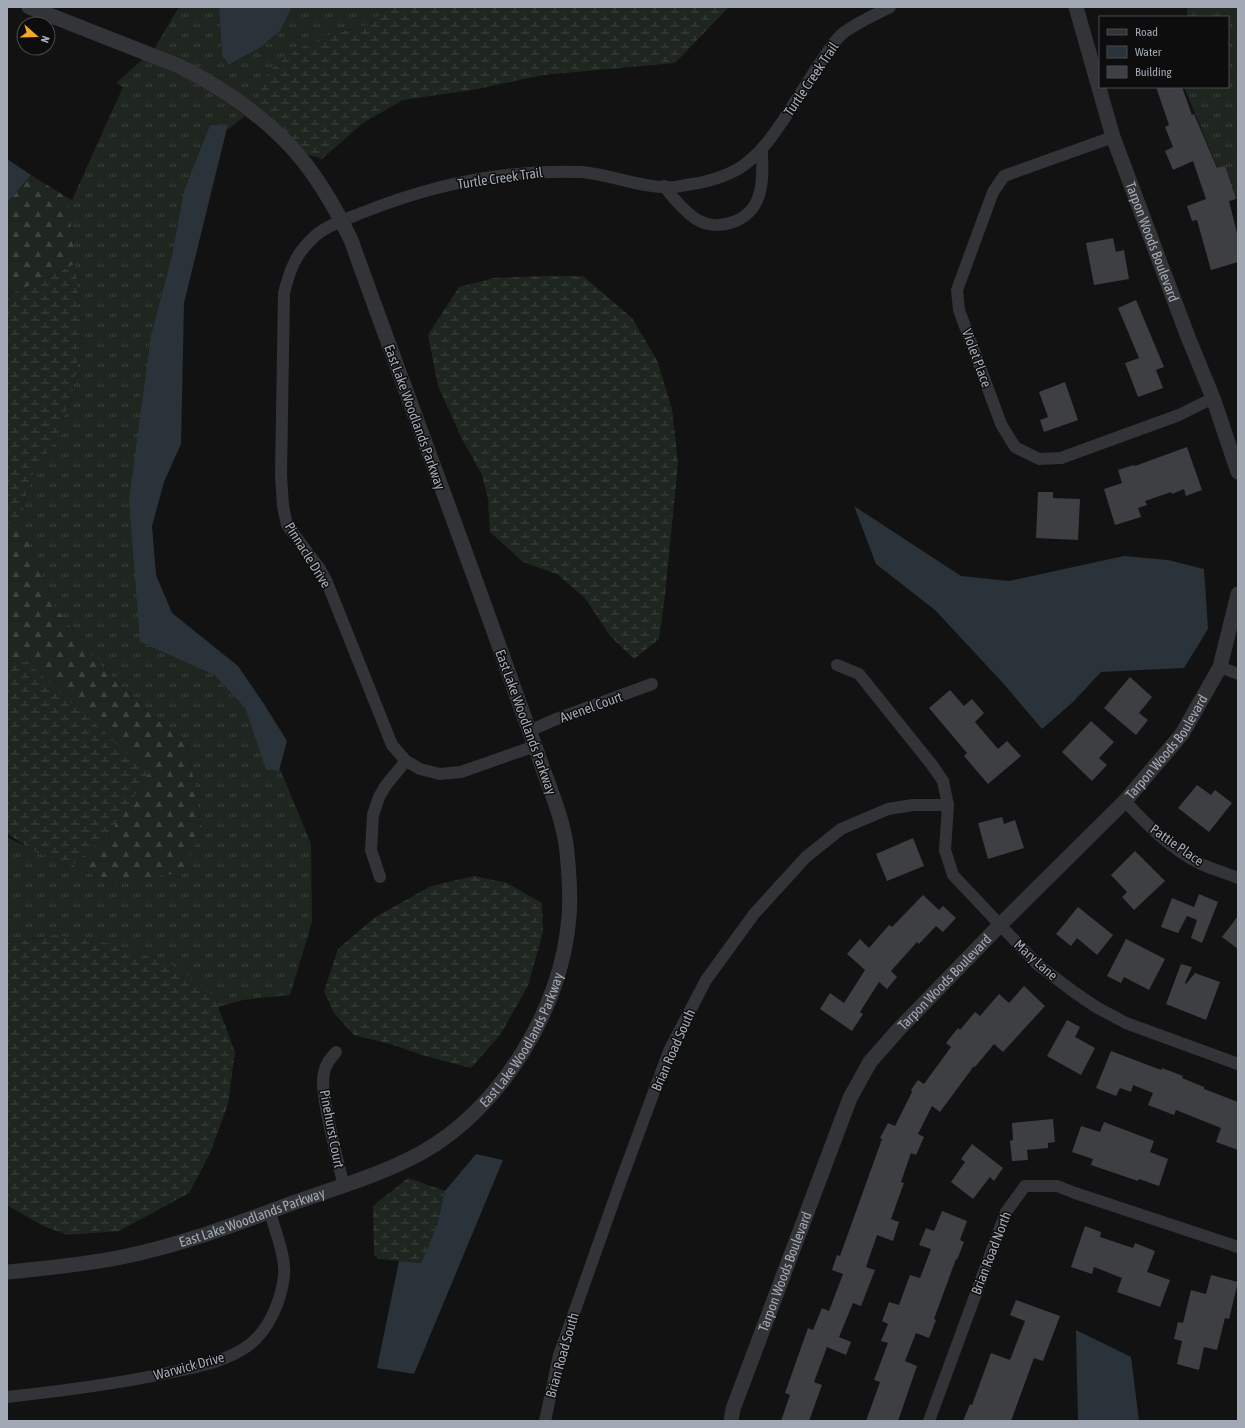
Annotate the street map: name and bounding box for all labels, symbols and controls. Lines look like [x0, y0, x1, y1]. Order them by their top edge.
north arrow [16, 16, 56, 56]
legend [1099, 16, 1229, 88]
text: Road [1135, 25, 1158, 39]
text: N [39, 34, 52, 45]
street label: Turtle Creek Trail [780, 39, 842, 119]
text: Water [1135, 45, 1162, 59]
text: Building [1135, 65, 1173, 79]
street label: Turtle Creek Trail [456, 164, 544, 192]
street label: Tarpon Woods Boulevard [1122, 179, 1182, 304]
street label: Violet Place [959, 327, 995, 389]
street label: East Lake Woodlands Parkway [381, 342, 449, 492]
street label: Pinnacle Drive [282, 519, 334, 591]
street label: East Lake Woodlands Parkway [492, 647, 560, 797]
street label: Avenel Court [558, 688, 624, 726]
street label: Tarpon Woods Boulevard [1122, 692, 1211, 802]
street label: Pattie Place [1147, 821, 1207, 869]
street label: Tarpon Woods Boulevard [895, 931, 995, 1033]
street label: Mary Lane [1011, 936, 1061, 984]
street label: East Lake Woodlands Parkway [476, 971, 566, 1110]
street label: Brian Road South [648, 1007, 698, 1093]
street label: Pinehurst Court [317, 1089, 347, 1169]
street label: East Lake Woodlands Parkway [177, 1185, 327, 1250]
street label: Tarpon Woods Boulevard [755, 1209, 815, 1334]
street label: Brian Road North [968, 1209, 1014, 1297]
street label: Brian Road South [542, 1311, 582, 1399]
street label: Warwick Drive [152, 1349, 226, 1383]

